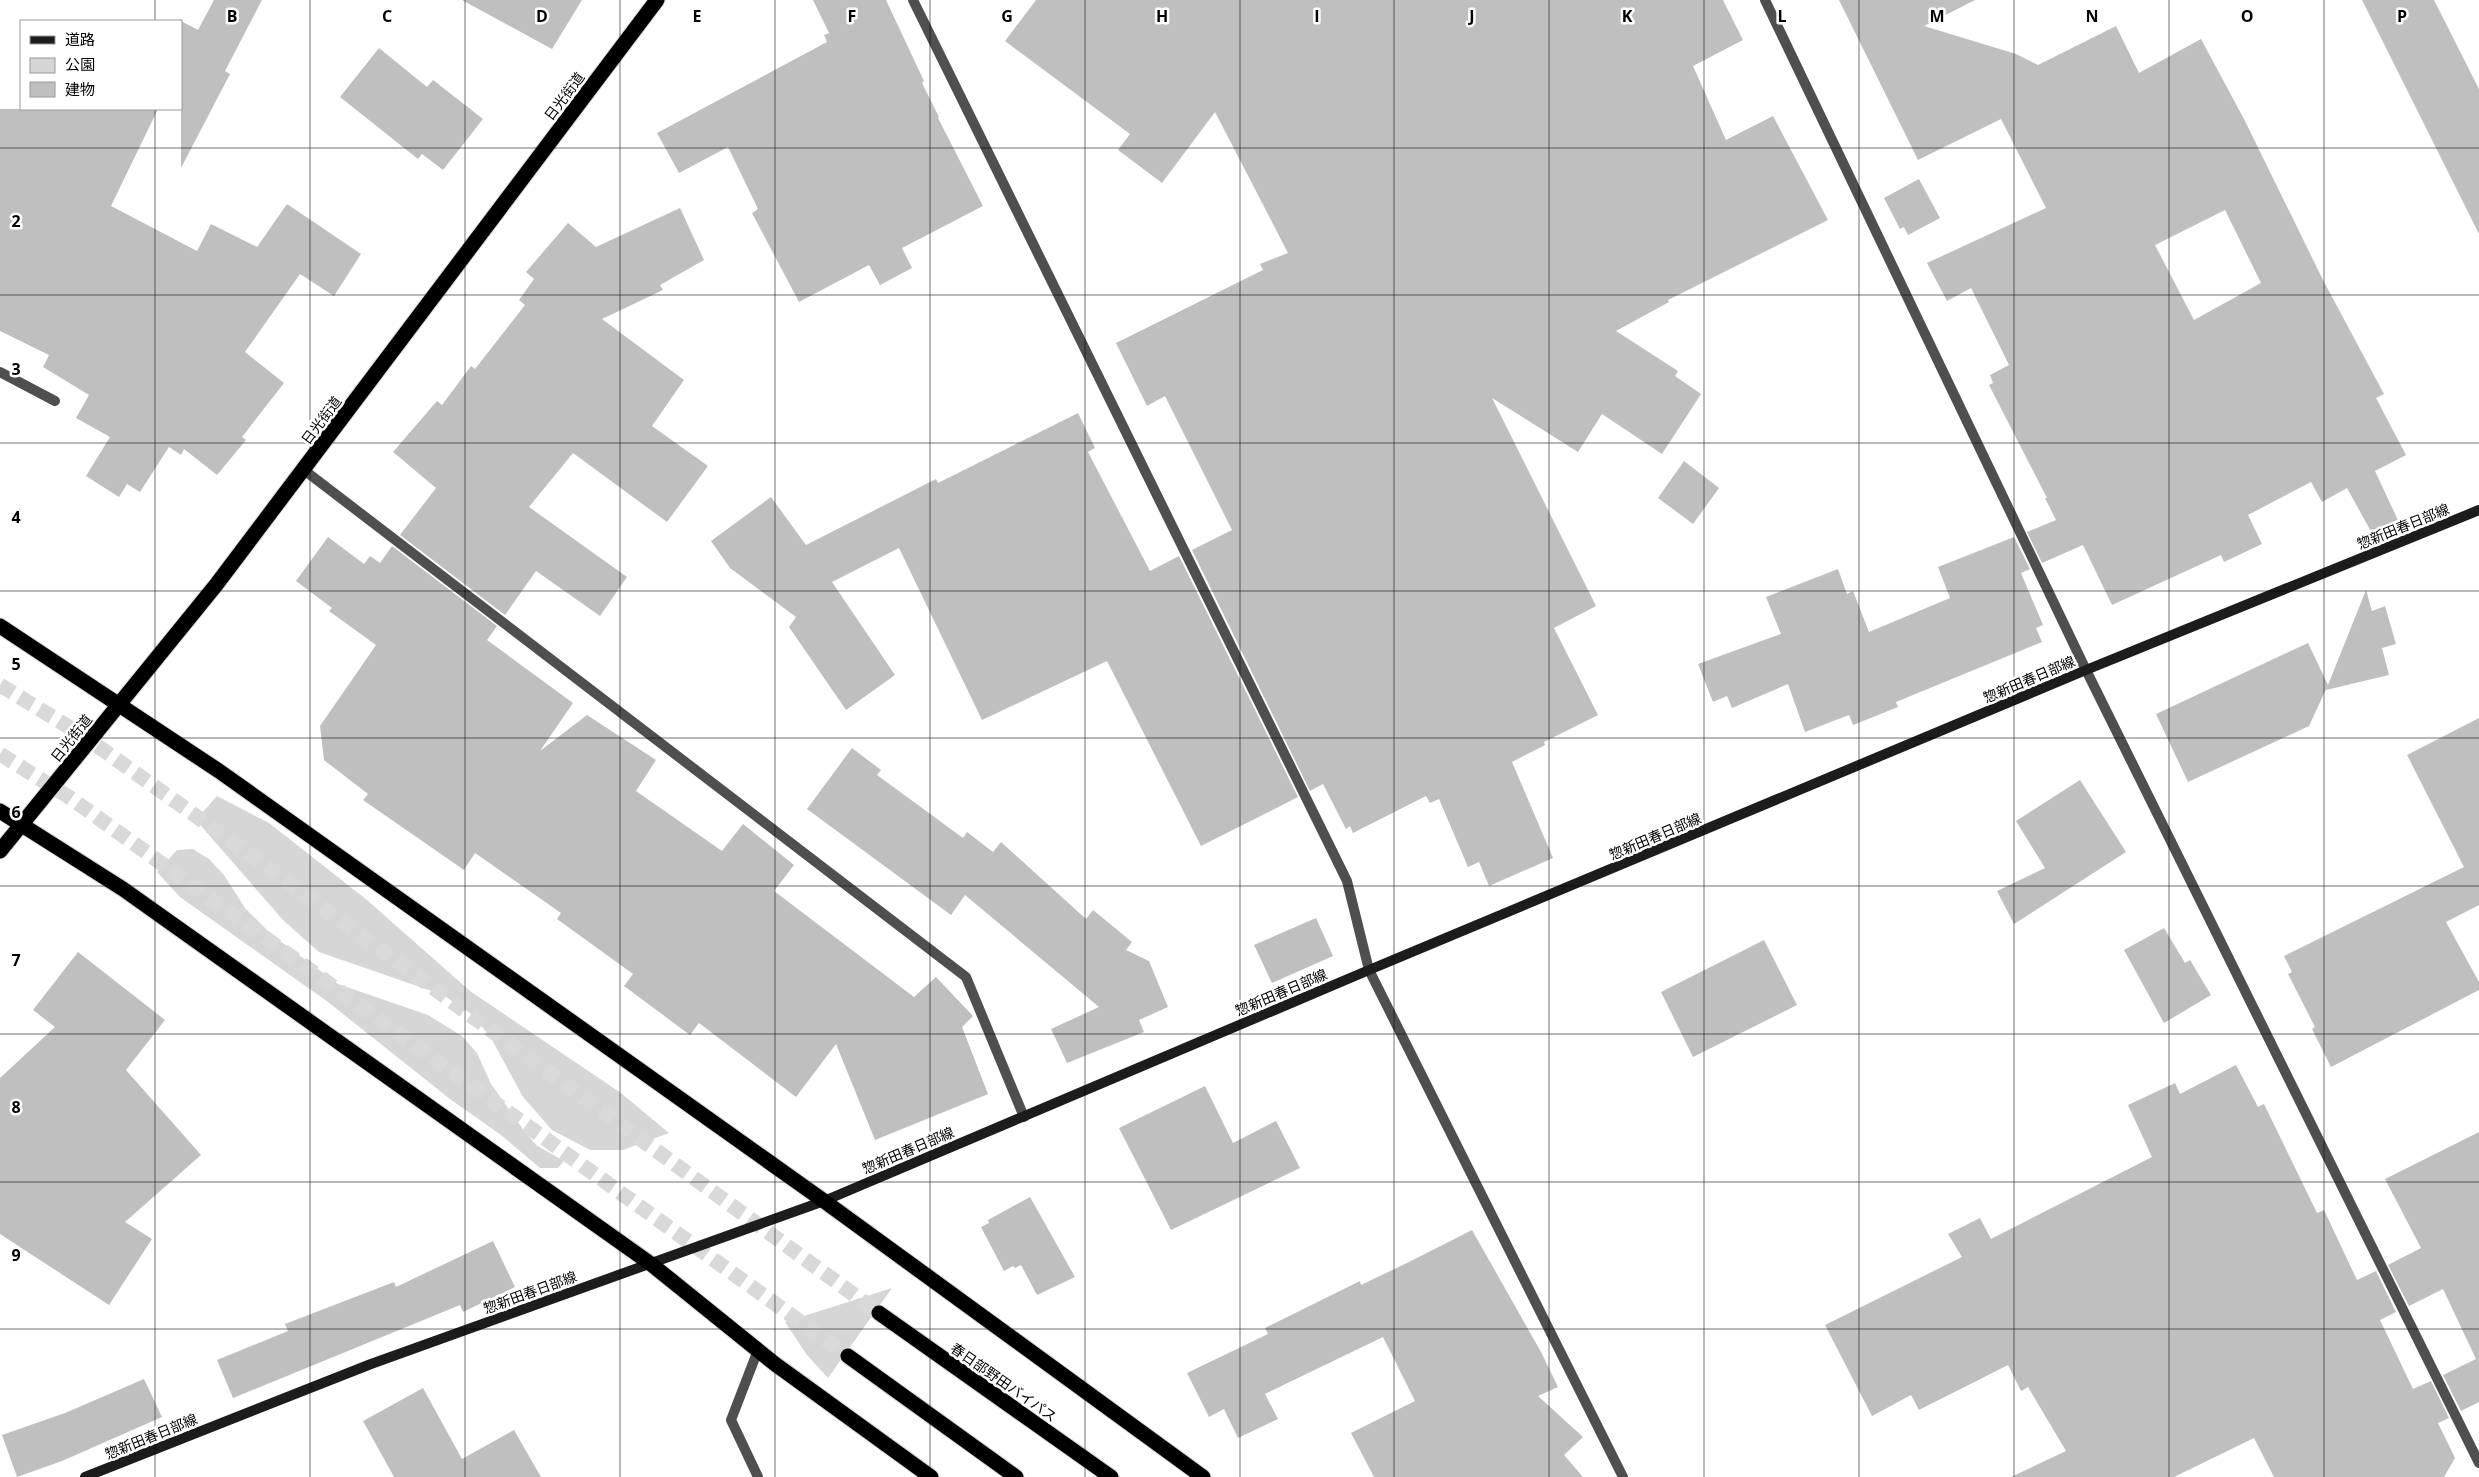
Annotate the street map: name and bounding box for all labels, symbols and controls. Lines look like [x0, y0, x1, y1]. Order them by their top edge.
text: B [227, 5, 237, 27]
text: C [382, 5, 392, 27]
text: D [536, 5, 548, 27]
text: E [693, 5, 702, 27]
text: F [848, 5, 856, 27]
text: G [1001, 5, 1013, 27]
text: H [1156, 5, 1168, 27]
text: I [1314, 5, 1320, 27]
text: J [1467, 5, 1475, 27]
text: K [1622, 5, 1633, 27]
text: L [1777, 5, 1787, 27]
text: M [1929, 5, 1945, 27]
text: N [2085, 5, 2099, 27]
text: O [2241, 5, 2253, 27]
text: P [2397, 5, 2407, 27]
legend [20, 20, 182, 110]
text: 道路 [65, 29, 95, 49]
text: 公園 [65, 54, 95, 74]
street label: 日光街道 [540, 68, 588, 124]
text: 建物 [65, 79, 95, 99]
text: 2 [11, 210, 21, 232]
text: 3 [11, 358, 21, 380]
street label: 日光街道 [297, 392, 345, 448]
street label: 惣新田春日部線 [2354, 499, 2452, 553]
text: 4 [11, 506, 21, 528]
street label: 惣新田春日部線 [1980, 651, 2078, 707]
text: 5 [11, 653, 21, 675]
street label: 日光街道 [46, 710, 96, 766]
text: 6 [11, 801, 21, 823]
street label: 惣新田春日部線 [1606, 808, 1704, 864]
text: 7 [11, 949, 21, 971]
street label: 惣新田春日部線 [1232, 964, 1330, 1020]
text: 8 [11, 1096, 21, 1118]
street label: 惣新田春日部線 [859, 1122, 957, 1178]
text: 9 [11, 1244, 21, 1266]
street label: 惣新田春日部線 [481, 1266, 579, 1318]
street label: 春日部野田バイパス [947, 1338, 1061, 1426]
street label: 惣新田春日部線 [102, 1409, 200, 1463]

